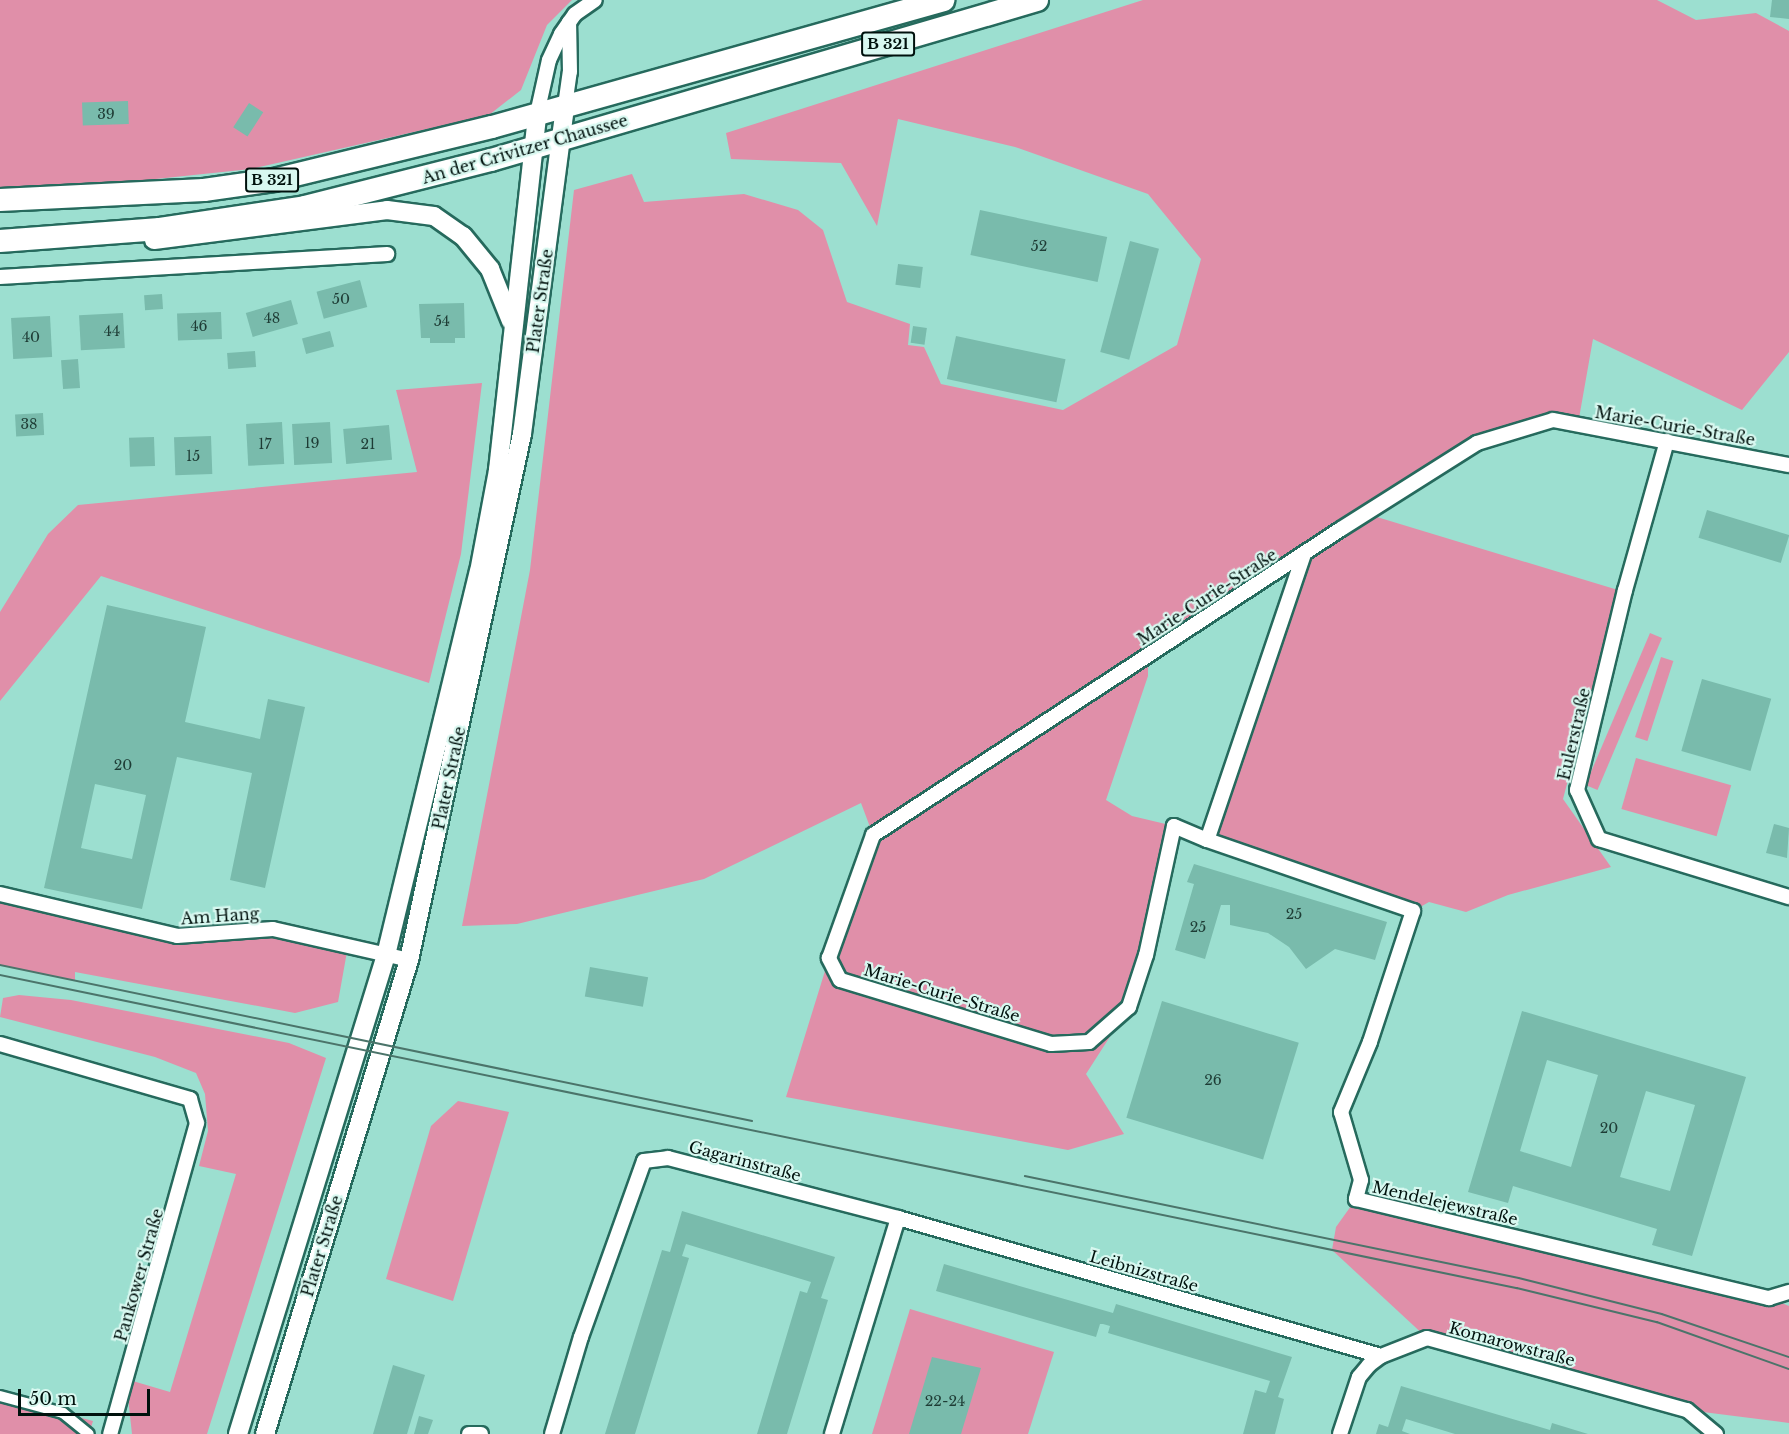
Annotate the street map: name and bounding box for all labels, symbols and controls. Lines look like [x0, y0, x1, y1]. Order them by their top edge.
road number: B 321 [861, 32, 915, 56]
house number: 39 [97, 106, 115, 122]
street label: An der Crivitzer Chaussee [420, 110, 630, 188]
road number: B 321 [245, 168, 299, 192]
house number: 52 [1031, 238, 1047, 254]
street label: Plater Straße [523, 247, 557, 355]
house number: 50 [332, 291, 350, 307]
house number: 48 [264, 310, 280, 326]
house number: 54 [434, 313, 450, 329]
house number: 46 [190, 318, 208, 334]
house number: 44 [104, 323, 120, 339]
house number: 40 [22, 329, 40, 345]
street label: Marie-Curie-Straße [1594, 402, 1756, 450]
house number: 38 [20, 416, 38, 432]
house number: 19 [304, 435, 320, 451]
house number: 17 [258, 436, 272, 452]
house number: 21 [361, 436, 375, 452]
house number: 15 [186, 448, 200, 464]
street label: Marie-Curie-Straße [1134, 545, 1280, 649]
street label: Eulerstraße [1554, 686, 1594, 782]
street label: Plater Straße [429, 724, 469, 832]
house number: 20 [114, 757, 132, 773]
street label: Am Hang [180, 904, 260, 928]
house number: 25 [1286, 906, 1302, 922]
house number: 25 [1190, 919, 1206, 935]
street label: Marie-Curie-Straße [862, 960, 1022, 1026]
house number: 26 [1204, 1072, 1222, 1088]
house number: 20 [1600, 1120, 1618, 1136]
street label: Gagarinstraße [687, 1137, 803, 1185]
street label: Mendelejewstraße [1370, 1177, 1520, 1229]
street label: Plater Straße [297, 1193, 347, 1299]
street label: Pankower Straße [111, 1206, 167, 1344]
street label: Leibnizstraße [1088, 1246, 1200, 1296]
street label: Komarowstraße [1447, 1318, 1577, 1370]
scale bar [21, 1377, 153, 1415]
text: 50 m [29, 1388, 77, 1410]
house number: 22-24 [925, 1393, 965, 1409]

